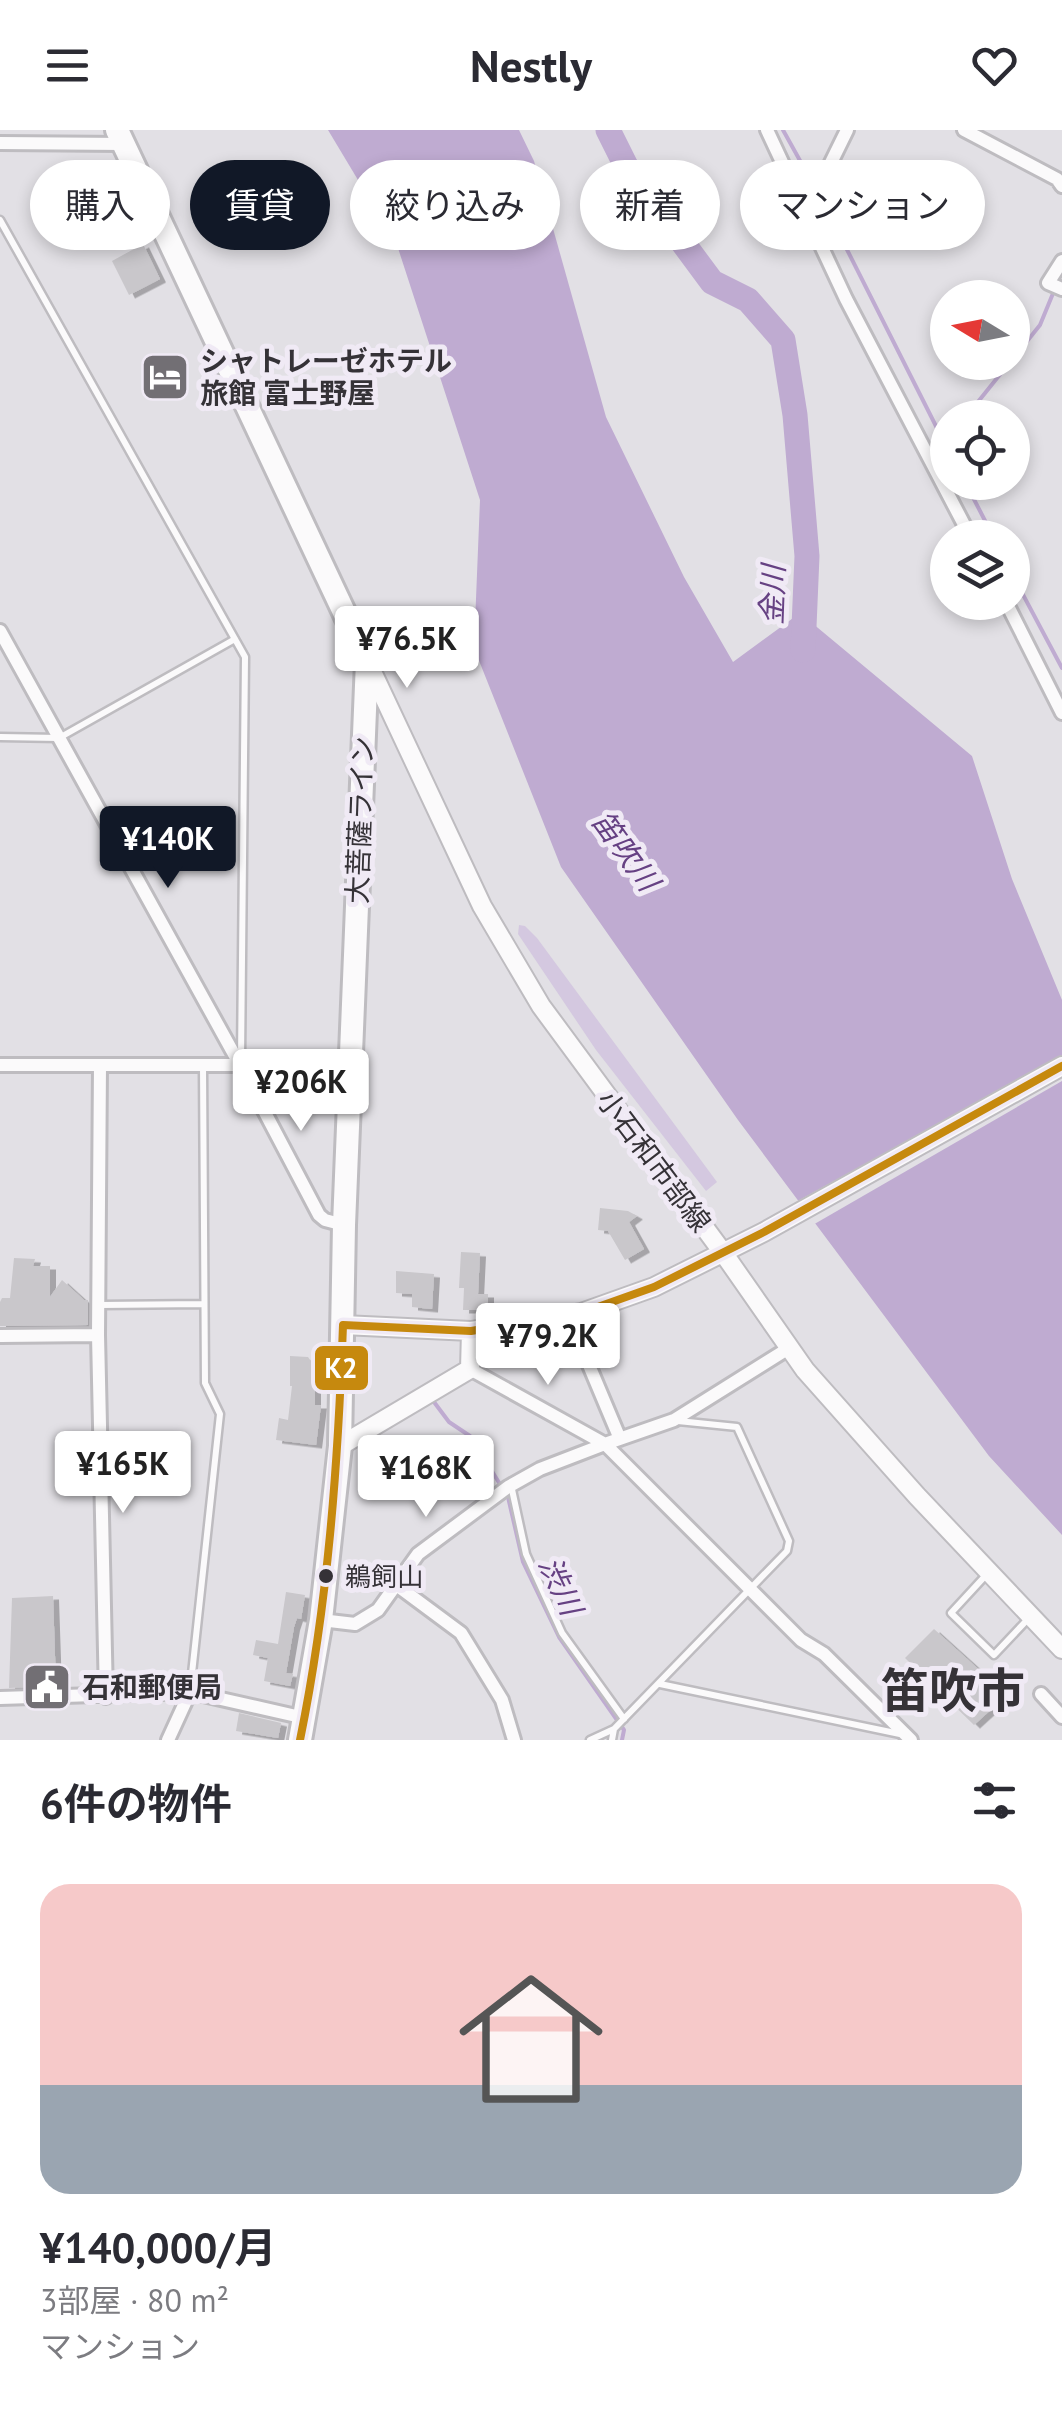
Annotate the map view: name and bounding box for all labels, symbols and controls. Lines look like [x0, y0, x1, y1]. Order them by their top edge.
text: Nestly [470, 36, 592, 94]
icon: menu [40, 38, 95, 93]
icon: heart [967, 38, 1022, 93]
chip: 購入 [30, 160, 170, 250]
chip: 賃貸 [190, 160, 330, 250]
chip: 絞り込み [350, 160, 560, 250]
chip: 新着 [580, 160, 720, 250]
chip: マンション [740, 160, 985, 250]
north arrow [930, 280, 1030, 380]
map controls [930, 280, 1030, 620]
place label: シャトレーゼホテル 旅館 富士野屋 [200, 342, 452, 411]
hotel icon: シャトレーゼホテル 旅館 富士野屋 [139, 351, 191, 403]
button: locate [930, 400, 1030, 500]
button: layers [930, 520, 1030, 620]
water label: 金川 [751, 561, 792, 626]
pin: ¥76.5K [326, 606, 488, 691]
text: ¥76.5K [357, 617, 457, 659]
street label: 大菩薩ライン [338, 735, 381, 905]
water label: 笛吹川 [584, 802, 670, 900]
pin: ¥140K [98, 806, 238, 891]
text: ¥140K [122, 817, 214, 859]
pin: ¥206K [231, 1049, 371, 1134]
text: ¥206K [255, 1060, 347, 1102]
street label: 小石和市部線 [589, 1082, 720, 1239]
pin: ¥79.2K [467, 1303, 629, 1388]
text: ¥79.2K [498, 1314, 598, 1356]
line badge: K2 [313, 1344, 370, 1392]
text: K2 [324, 1349, 358, 1386]
pin: ¥165K [53, 1431, 193, 1516]
pin: ¥168K [356, 1435, 496, 1520]
text: ¥165K [77, 1442, 169, 1484]
text: ¥168K [380, 1446, 472, 1488]
water label: 渋川 [531, 1550, 593, 1624]
place label: 鵜飼山 [345, 1560, 423, 1593]
marker: 鵜飼山 [316, 1566, 336, 1586]
district label: 笛吹市 [881, 1659, 1025, 1721]
public building icon: 石和郵便局 [21, 1661, 73, 1713]
place label: 石和郵便局 [82, 1668, 222, 1705]
icon: filters [967, 1773, 1022, 1828]
text: 6件の物件 [40, 1776, 232, 1831]
icon: home [441, 1949, 621, 2129]
text: ¥140,000/月 [40, 2220, 276, 2275]
text: 3部屋 · 80 m² [40, 2279, 229, 2321]
text: マンション [40, 2325, 200, 2367]

